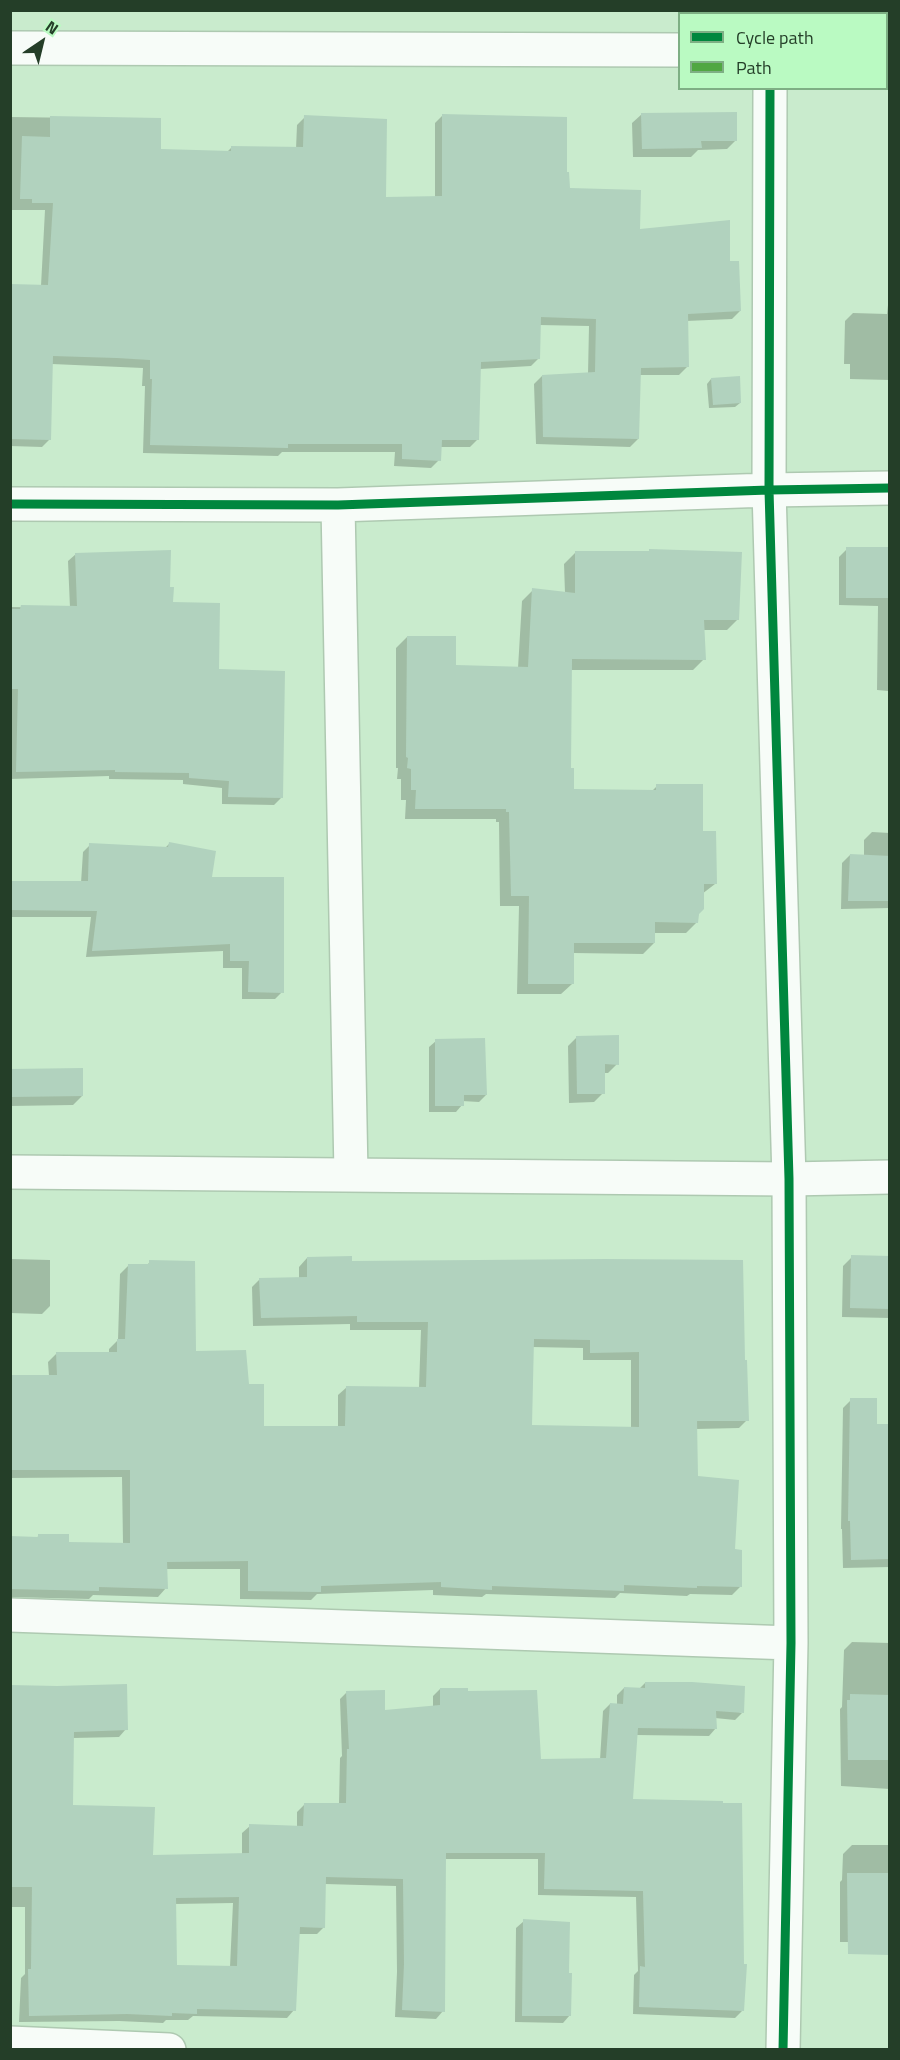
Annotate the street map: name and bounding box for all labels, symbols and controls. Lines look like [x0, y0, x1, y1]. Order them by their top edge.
north arrow [12, 12, 72, 72]
legend [678, 12, 888, 90]
text: N [41, 14, 64, 40]
text: Cycle path [736, 24, 814, 51]
text: Path [736, 54, 772, 81]

